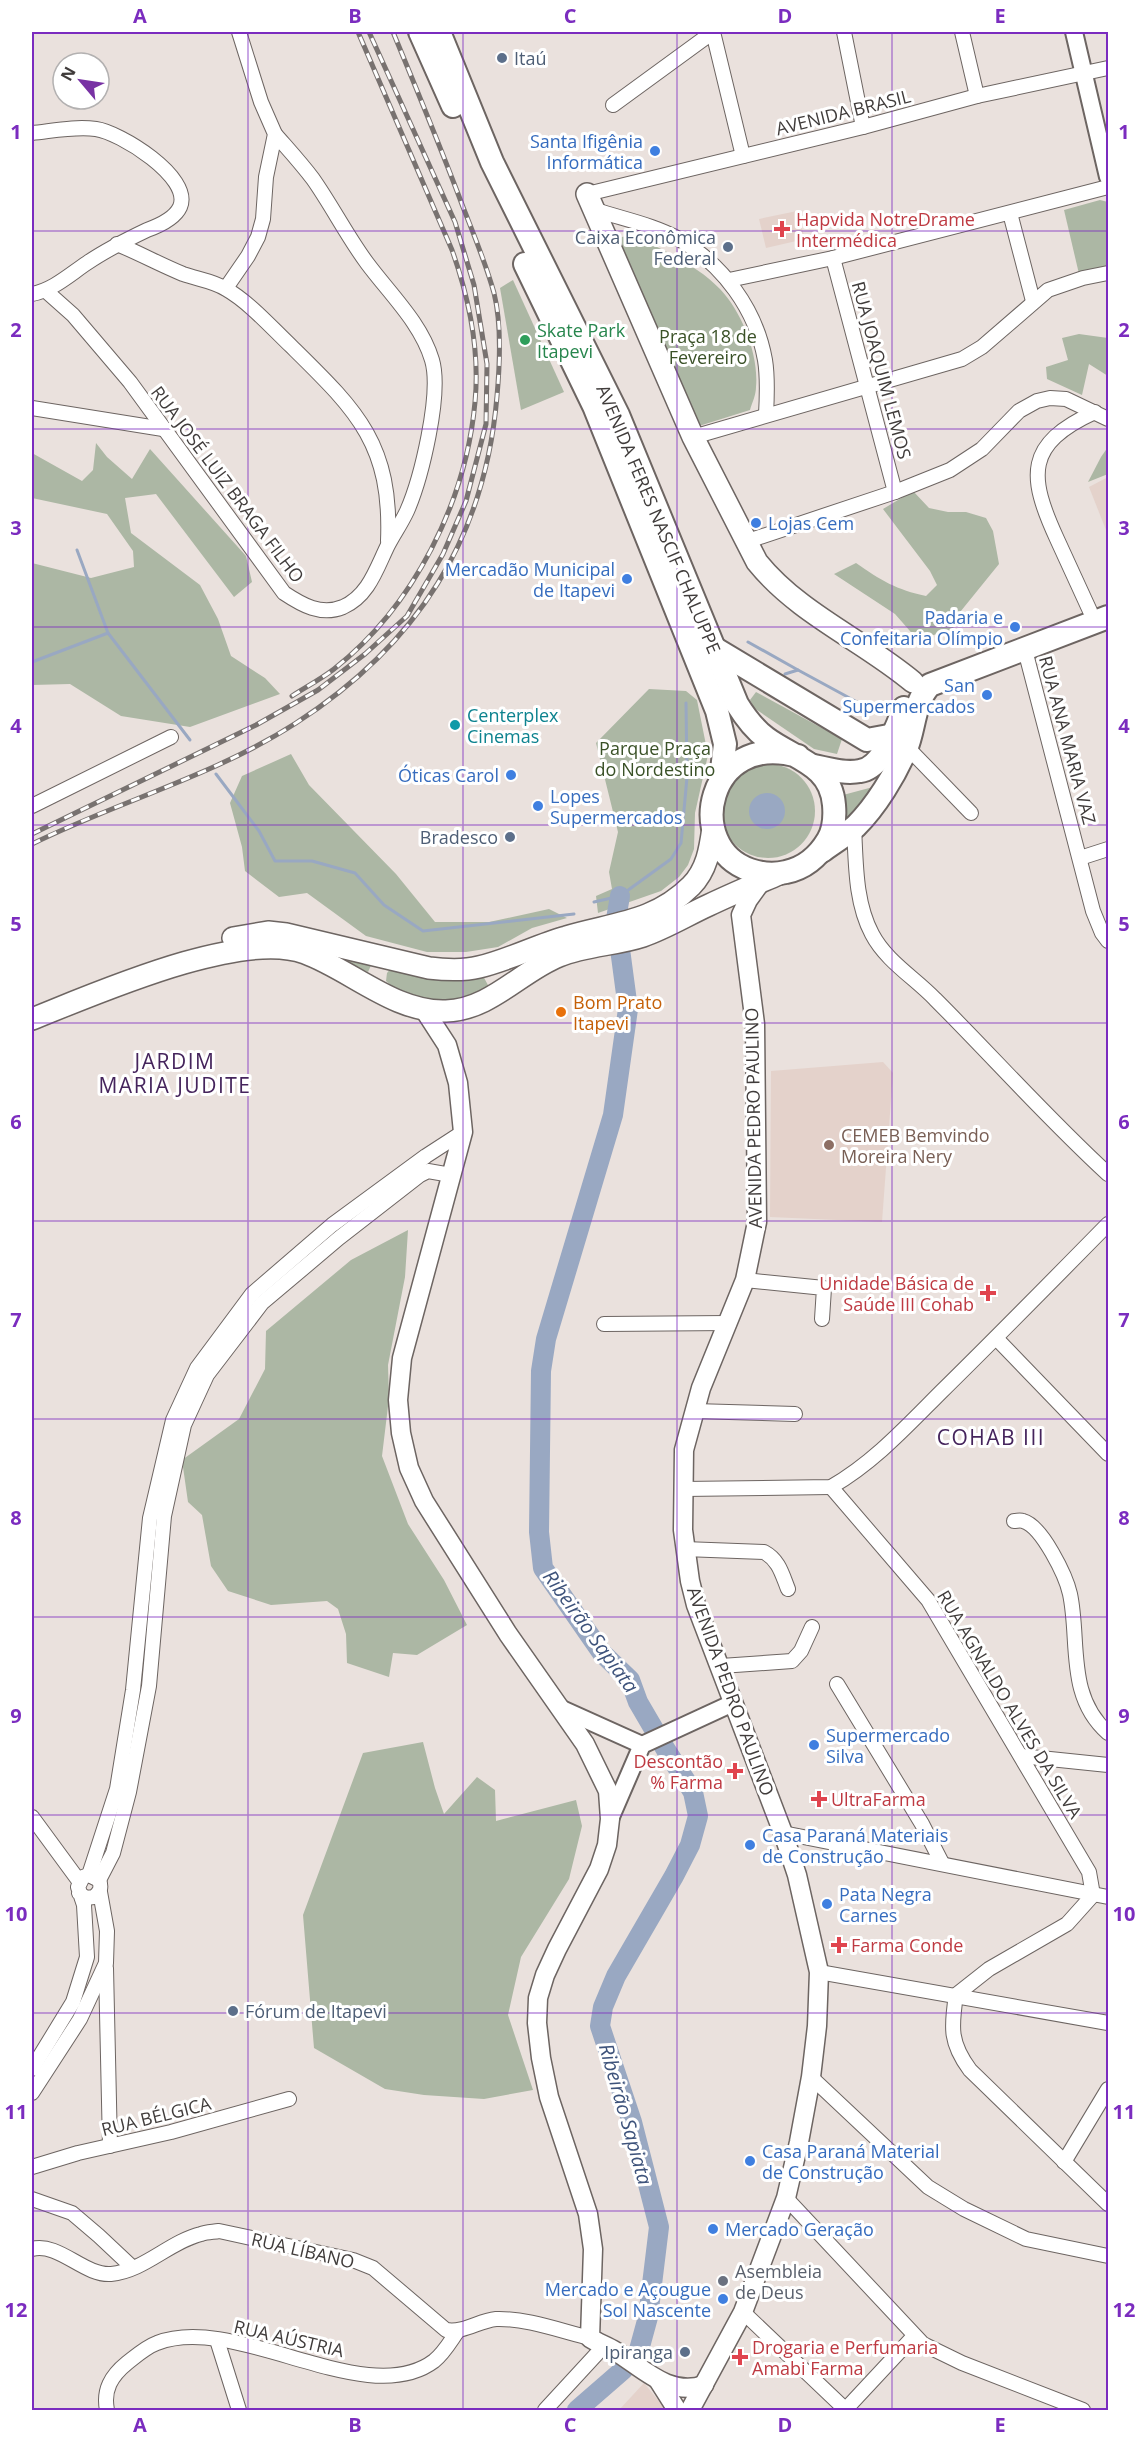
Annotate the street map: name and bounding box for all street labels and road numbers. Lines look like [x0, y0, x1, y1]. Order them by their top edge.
street label: AVENIDA BRASIL [773, 84, 913, 140]
street label: RUA JOAQUIM LEMOS [847, 279, 917, 462]
street label: RUA JOSÉ LUIZ BRAGA FILHO [146, 381, 310, 587]
street label: AVENIDA FERES NASCIF CHALUPPE [591, 381, 727, 657]
street label: RUA ANA MARIA VAZ [1034, 653, 1102, 827]
street label: AVENIDA PEDRO PAULINO [739, 1007, 767, 1229]
street label: AVENIDA PEDRO PAULINO [682, 1583, 780, 1799]
street label: RUA AGNALDO ALVES DA SILVA [932, 1585, 1088, 1823]
street label: RUA BÉLGICA [99, 2091, 214, 2141]
street label: RUA LÍBANO [249, 2226, 357, 2274]
street label: RUA AÚSTRIA [232, 2314, 347, 2362]

